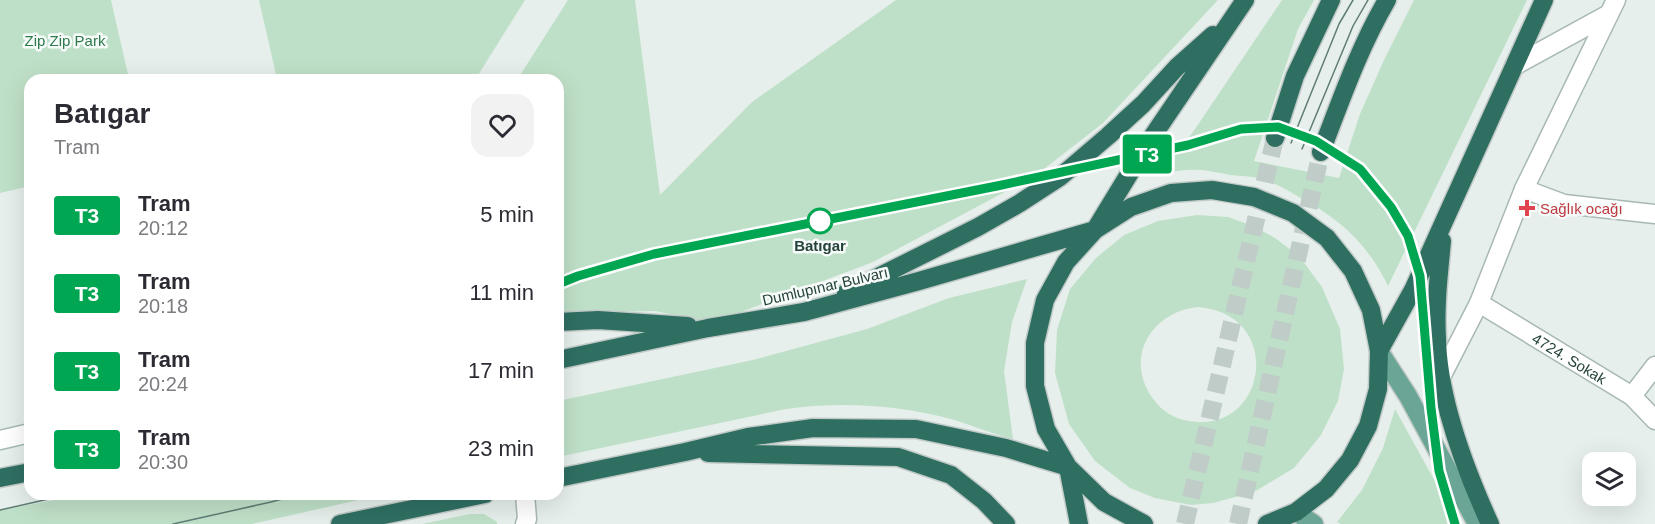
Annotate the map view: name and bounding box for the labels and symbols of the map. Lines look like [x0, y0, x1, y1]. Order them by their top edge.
park label: Zip Zip Park [25, 32, 106, 49]
line badge: T3 [1120, 134, 1174, 174]
marker: Sağlık ocağı [1518, 199, 1536, 217]
place label: Sağlık ocağı [1540, 200, 1623, 217]
marker: Batıgar [807, 208, 833, 234]
place label: Batıgar [794, 237, 846, 254]
street label: Dumlupınar Bulvarı [761, 263, 889, 309]
street label: 4724. Sokak [1530, 329, 1610, 387]

